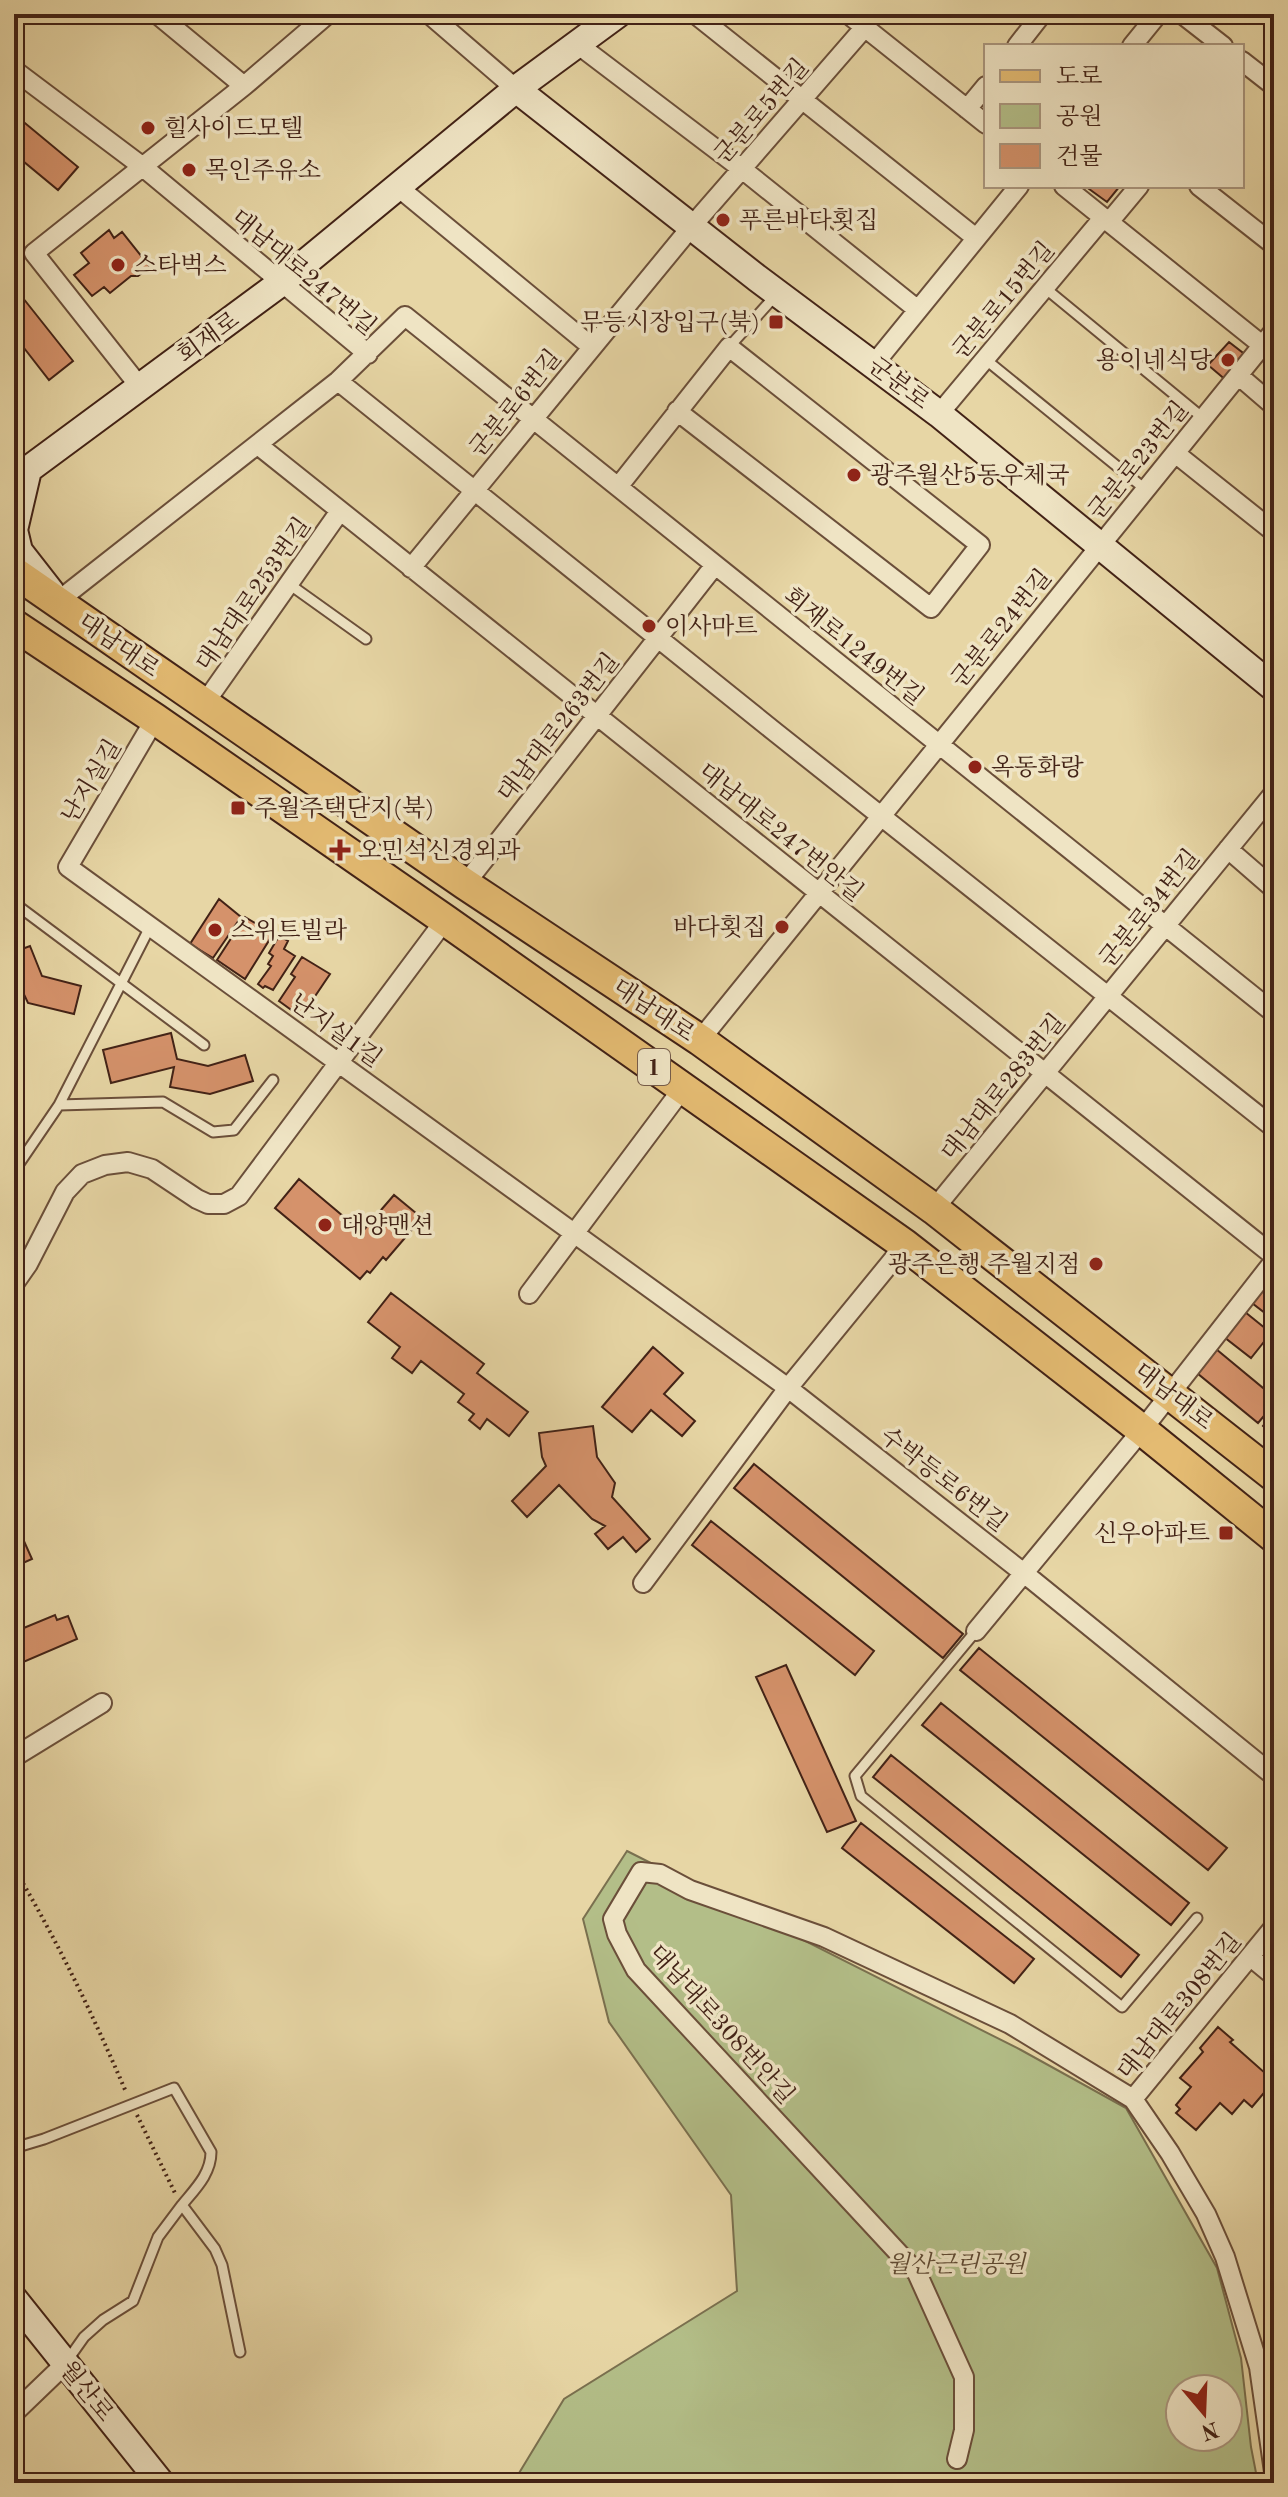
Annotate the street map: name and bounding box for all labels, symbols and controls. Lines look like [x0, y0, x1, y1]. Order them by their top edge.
legend [984, 44, 1244, 188]
street label: 군분로5번길 [709, 53, 814, 169]
text: 도로 [1056, 65, 1102, 90]
text: 공원 [1056, 104, 1102, 130]
place label: 힐사이드모텔 [164, 116, 303, 142]
marker: 힐사이드모텔 [139, 119, 157, 137]
text: 건물 [1056, 144, 1102, 170]
place label: 목인주유소 [205, 158, 321, 184]
marker: 목인주유소 [180, 161, 198, 179]
street label: 대남대로247번길 [226, 205, 381, 341]
place label: 푸른바다횟집 [739, 207, 878, 234]
marker: 푸른바다횟집 [714, 211, 732, 229]
street label: 군분로15번길 [947, 237, 1060, 364]
place label: 스타벅스 [134, 253, 227, 279]
marker: 스타벅스 [109, 256, 127, 274]
street label: 회재로 [173, 307, 244, 369]
place label: 무등시장입구(북) [580, 309, 760, 336]
marker: 무등시장입구(북) [767, 313, 785, 331]
street label: 군분로6번길 [464, 344, 567, 462]
place label: 용이네식당 [1096, 348, 1213, 374]
marker: 용이네식당 [1219, 351, 1237, 369]
street label: 군분로 [863, 352, 935, 415]
street label: 군분로23번길 [1083, 396, 1194, 525]
place label: 광주월산5동우체국 [870, 463, 1069, 489]
marker: 광주월산5동우체국 [845, 466, 863, 484]
street label: 대남대로253번길 [191, 513, 316, 676]
street label: 군분로24번길 [946, 564, 1057, 693]
street label: 회재로1249번길 [779, 583, 928, 711]
street label: 대남대로 [73, 609, 164, 683]
place label: 이사마트 [665, 614, 758, 640]
marker: 이사마트 [640, 617, 658, 635]
street label: 대남대로263번길 [493, 648, 625, 807]
street label: 난지실길 [57, 735, 127, 828]
place label: 옥동화랑 [991, 755, 1085, 781]
street label: 대남대로247번안길 [693, 758, 868, 907]
marker: 옥동화랑 [966, 758, 984, 776]
place label: 주월주택단지(북) [254, 795, 434, 822]
marker: 주월주택단지(북) [229, 799, 247, 817]
place label: 오민석신경외과 [358, 838, 521, 864]
marker: 오민석신경외과 [329, 839, 351, 861]
street label: 군분로34번길 [1094, 844, 1205, 973]
place label: 바다횟집 [673, 914, 766, 941]
place label: 스위트빌라 [231, 918, 348, 944]
marker: 바다횟집 [773, 918, 791, 936]
marker: 스위트빌라 [206, 921, 224, 939]
street label: 대남대로 [608, 974, 699, 1048]
street label: 난지실1길 [285, 989, 386, 1073]
street label: 대남대로283번길 [937, 1009, 1071, 1166]
road number: 1 [638, 1049, 670, 1085]
place label: 대양맨션 [341, 1213, 434, 1239]
marker: 대양맨션 [316, 1216, 334, 1234]
place label: 광주은행 주월지점 [888, 1252, 1080, 1278]
marker: 광주은행 주월지점 [1087, 1255, 1105, 1273]
street label: 대남대로 [1129, 1358, 1218, 1436]
street label: 수박등로6번길 [875, 1422, 1012, 1537]
place label: 신우아파트 [1094, 1521, 1210, 1547]
marker: 신우아파트 [1217, 1524, 1235, 1542]
street label: 대남대로308번길 [1113, 1928, 1247, 2085]
street label: 대남대로308번안길 [643, 1940, 799, 2109]
park label: 월산근린공원 [886, 2251, 1027, 2278]
street label: 월산로 [54, 2356, 118, 2427]
north arrow [1164, 2373, 1244, 2453]
text: N [1198, 2417, 1221, 2443]

